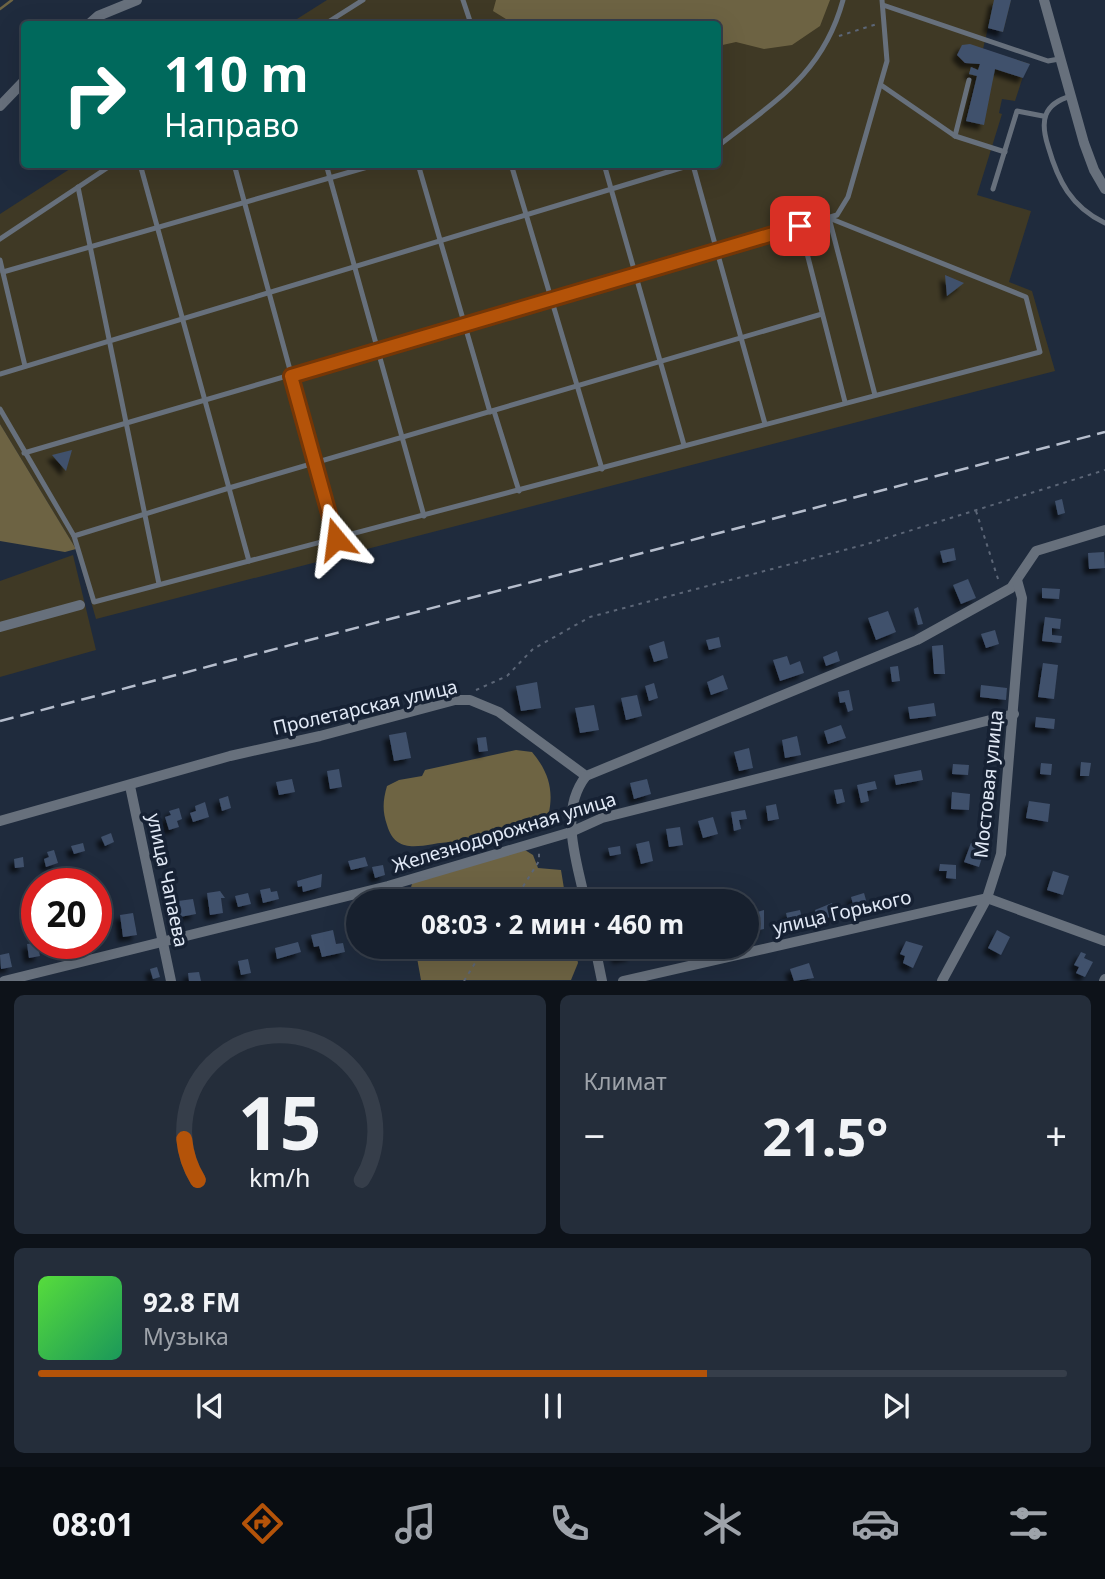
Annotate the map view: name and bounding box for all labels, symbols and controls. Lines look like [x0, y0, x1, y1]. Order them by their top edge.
text: 110 m [164, 40, 309, 106]
icon: right [49, 49, 140, 140]
text: Направо [164, 103, 299, 146]
pin [770, 196, 830, 256]
icon: arrive [781, 207, 819, 245]
position arrow [299, 502, 373, 576]
street label: Пролетарская улица [270, 673, 460, 741]
street label: Мостовая улица [967, 709, 1009, 859]
street label: Железнодорожная улица [389, 786, 619, 878]
street label: улица Чапаева [141, 811, 195, 949]
speed limit sign: 20 [21, 868, 112, 959]
street label: улица Горького [770, 883, 914, 941]
text: 08:03 · 2 мин · 460 m [421, 906, 684, 942]
text: Климат [584, 1065, 667, 1097]
text: 15 [238, 1073, 321, 1172]
text: 21.5° [762, 1100, 888, 1171]
text: − [584, 1109, 605, 1161]
text: + [1045, 1109, 1067, 1161]
text: km/h [249, 1160, 311, 1194]
text: 92.8 FM [143, 1284, 240, 1320]
text: Музыка [143, 1320, 229, 1352]
icon: previous [191, 1387, 229, 1425]
icon: pause [534, 1387, 572, 1425]
icon: next [877, 1387, 915, 1425]
icon: directions [238, 1499, 287, 1548]
icon: music [391, 1499, 440, 1548]
icon: phone [545, 1499, 594, 1548]
icon: climate [698, 1499, 747, 1548]
icon: car [851, 1499, 900, 1548]
icon: filters [1004, 1499, 1053, 1548]
text: 08:01 [52, 1502, 134, 1545]

